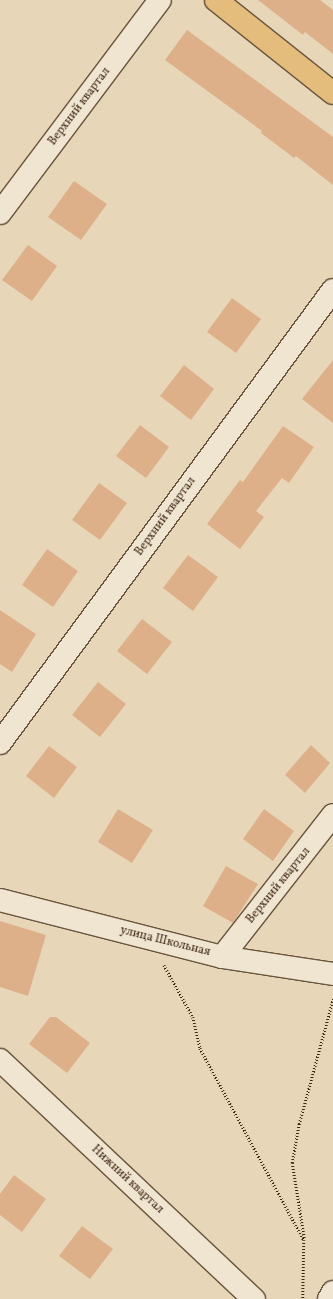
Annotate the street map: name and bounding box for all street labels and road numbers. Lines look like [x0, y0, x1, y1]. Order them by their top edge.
street label: Верхний квартал [46, 65, 114, 149]
street label: Верхний квартал [133, 475, 199, 559]
street label: Верхний квартал [244, 845, 314, 927]
street label: улица Школьная [118, 924, 212, 960]
street label: Нижний квартал [88, 1143, 166, 1217]

